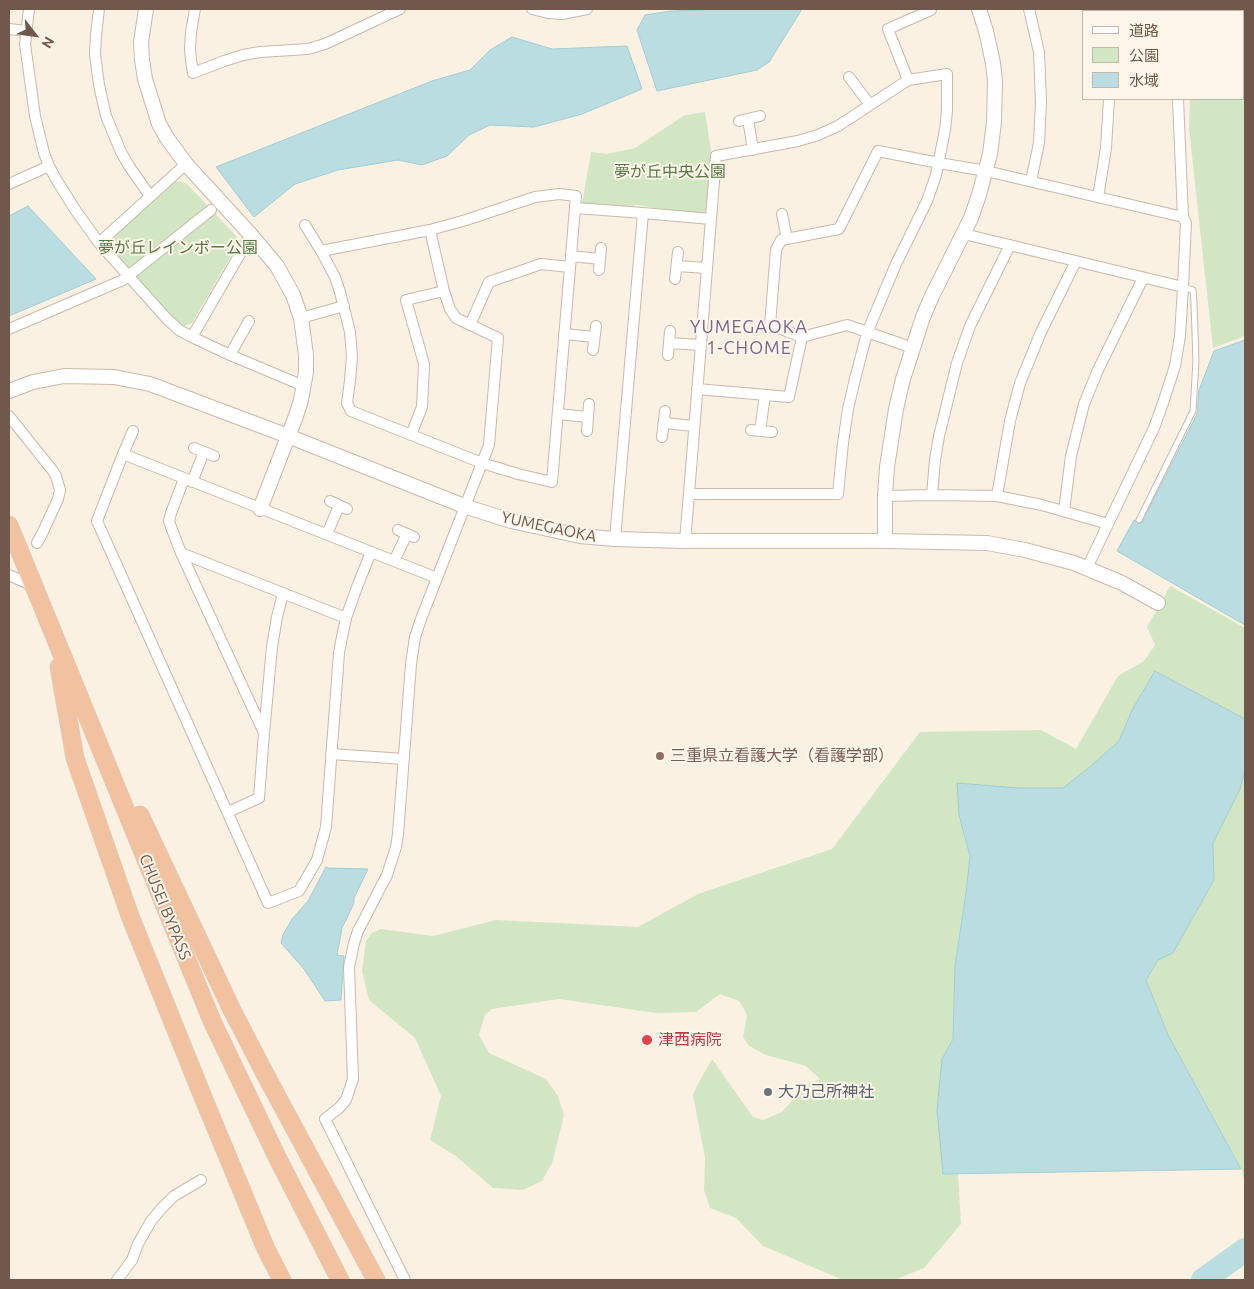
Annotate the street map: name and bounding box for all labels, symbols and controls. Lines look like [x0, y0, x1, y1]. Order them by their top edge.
north arrow [10, 10, 60, 60]
legend [1082, 10, 1244, 100]
text: 道路 [1129, 22, 1159, 39]
text: N [38, 34, 58, 51]
text: 公園 [1129, 47, 1159, 64]
text: 水域 [1129, 72, 1159, 89]
park label: 夢が丘中央公園 [614, 162, 726, 182]
park label: 夢が丘レインボー公園 [98, 238, 258, 258]
district label: YUMEGAOKA 1-CHOME [689, 316, 809, 358]
street label: YUMEGAOKA [500, 508, 598, 546]
place label: 三重県立看護大学（看護学部） [670, 746, 894, 766]
marker: 三重県立看護大学（看護学部） [654, 750, 666, 762]
street label: CHUSEI BYPASS [135, 851, 195, 963]
place label: 津西病院 [658, 1030, 722, 1050]
marker: 津西病院 [640, 1033, 654, 1047]
place label: 大乃己所神社 [778, 1082, 874, 1102]
marker: 大乃己所神社 [762, 1086, 774, 1098]

